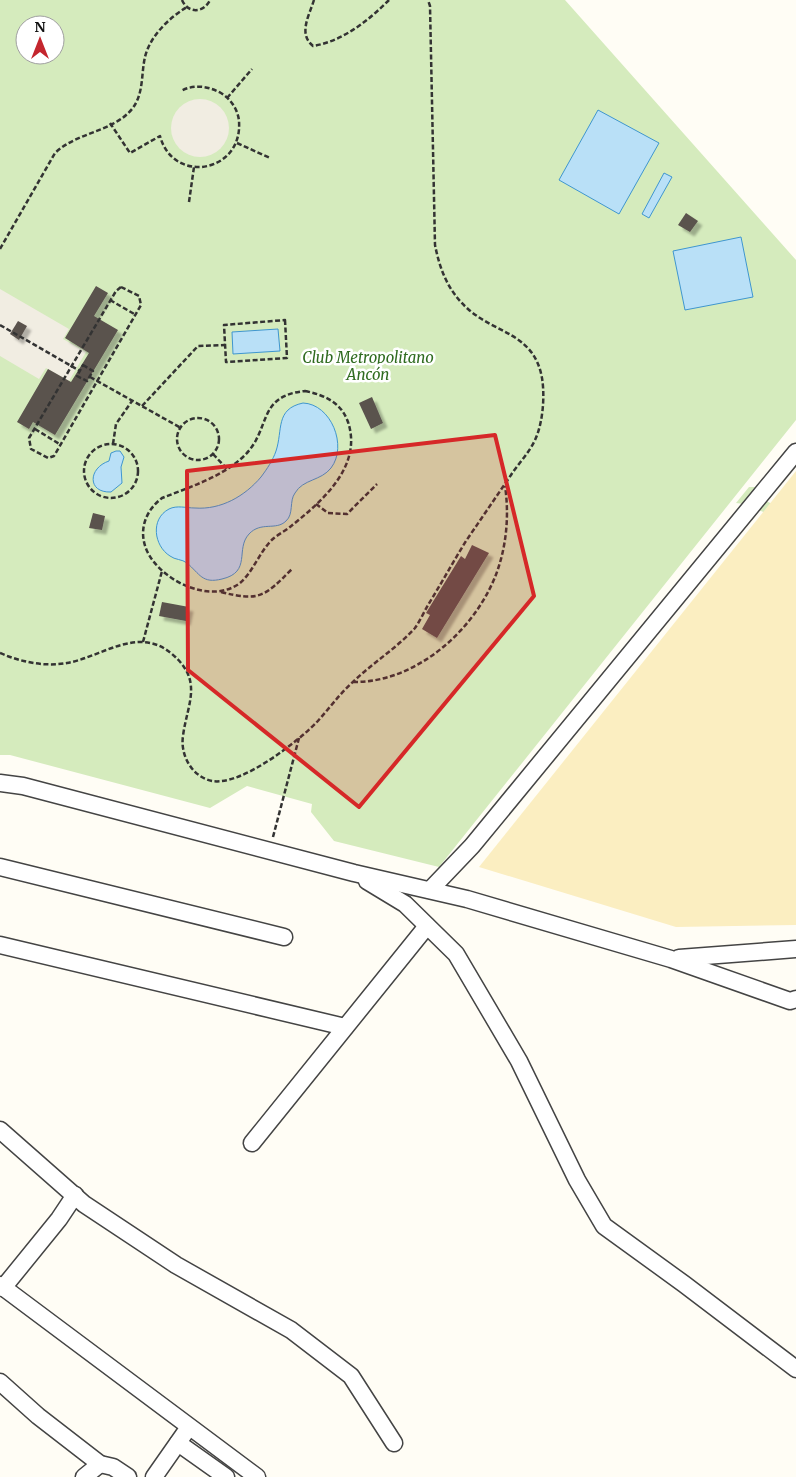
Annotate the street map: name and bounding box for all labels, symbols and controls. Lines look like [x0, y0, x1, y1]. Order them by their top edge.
north arrow [15, 15, 65, 65]
text: N [34, 18, 46, 36]
park label: Club Metropolitano Ancón [302, 348, 434, 384]

